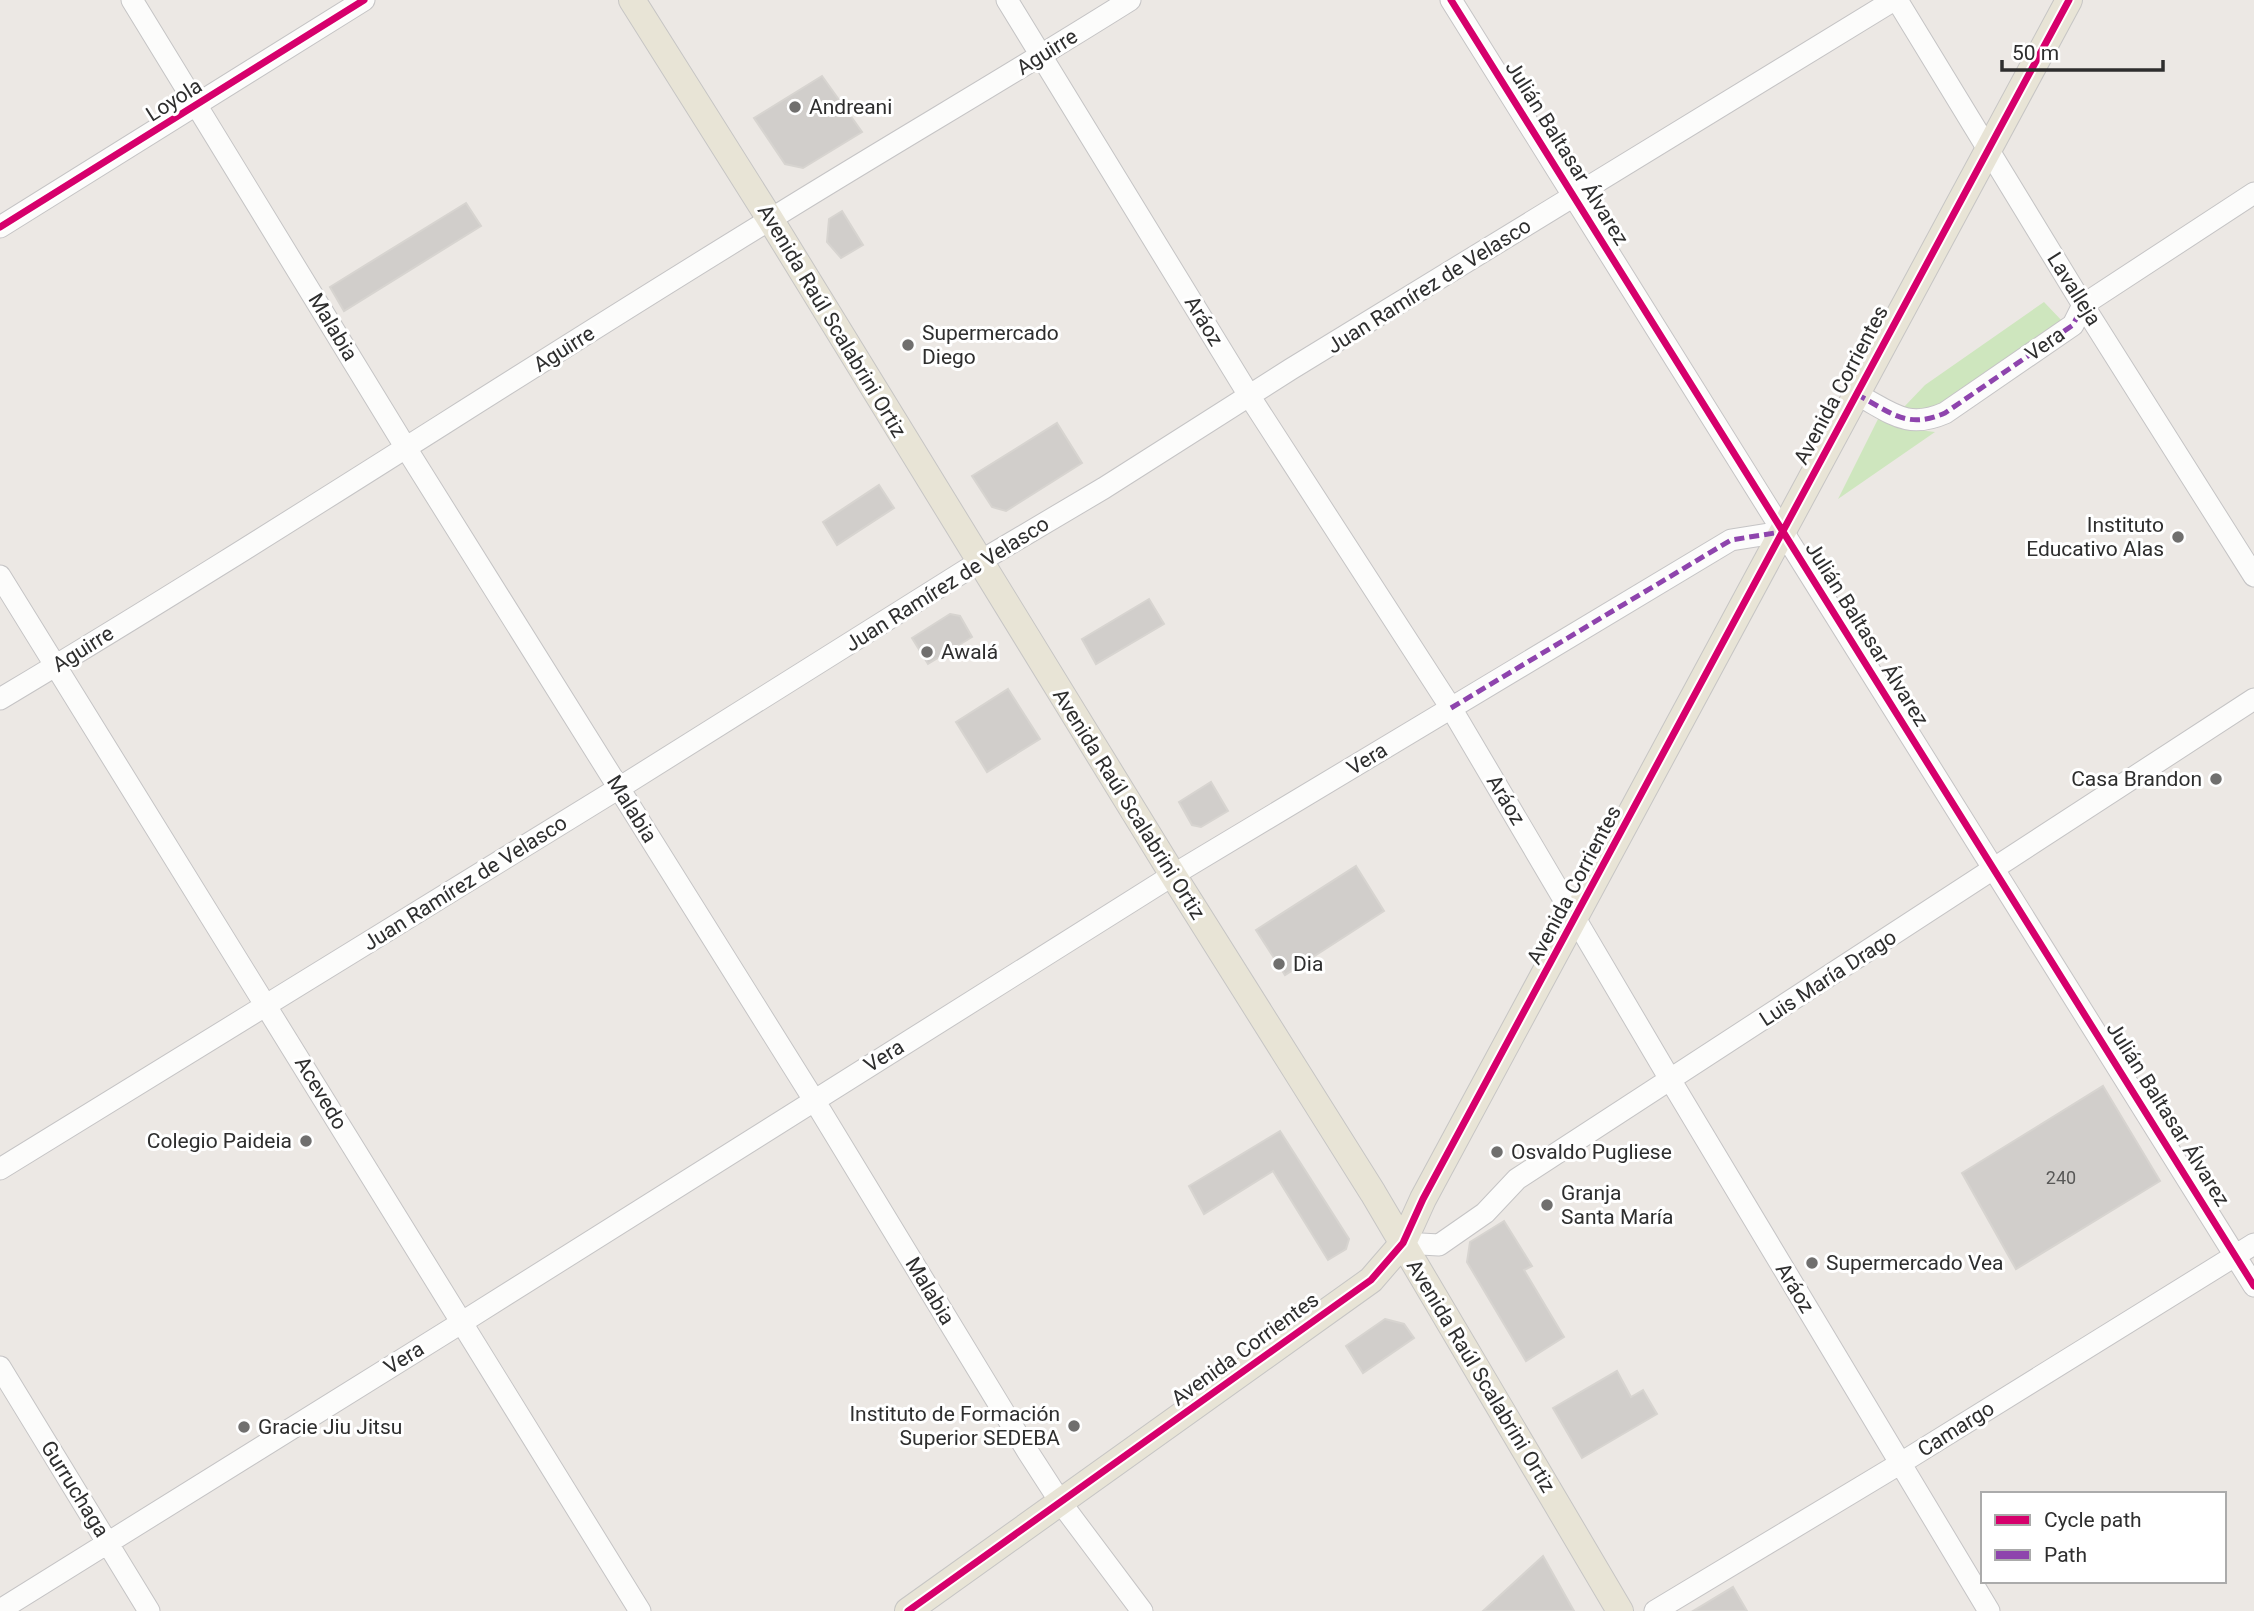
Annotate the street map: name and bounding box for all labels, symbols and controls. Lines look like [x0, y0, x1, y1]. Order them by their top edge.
street label: Aguirre [1012, 24, 1082, 80]
scale bar [2002, 28, 2163, 72]
text: 50 m [2012, 41, 2059, 65]
street label: Julián Baltasar Álvarez [1500, 56, 1634, 250]
street label: Loyola [142, 74, 206, 126]
place label: Andreani [809, 95, 892, 119]
marker: Andreani [787, 99, 803, 115]
street label: Avenida Raúl Scalabrini Ortiz [753, 200, 911, 442]
street label: Juan Ramírez de Velasco [1323, 213, 1535, 359]
street label: Lavalleja [2042, 248, 2106, 330]
street label: Malabia [304, 289, 362, 365]
street label: Aráoz [1180, 292, 1228, 350]
street label: Avenida Corrientes [1789, 302, 1893, 468]
street label: Aguirre [529, 321, 599, 377]
place label: Supermercado Diego [922, 321, 1059, 369]
street label: Vera [2021, 322, 2069, 366]
marker: Supermercado Diego [900, 337, 916, 353]
street label: Juan Ramírez de Velasco [841, 511, 1053, 657]
place label: Instituto Educativo Alas [2026, 513, 2164, 561]
marker: Instituto Educativo Alas [2170, 529, 2186, 545]
street label: Julián Baltasar Álvarez [1800, 537, 1934, 731]
street label: Aguirre [48, 621, 118, 677]
place label: Awalá [941, 640, 998, 664]
marker: Awalá [919, 644, 935, 660]
street label: Avenida Raúl Scalabrini Ortiz [1048, 684, 1210, 924]
street label: Vera [1343, 738, 1391, 780]
place label: Casa Brandon [2071, 767, 2202, 791]
street label: Malabia [602, 771, 662, 847]
street label: Aráoz [1482, 771, 1530, 829]
marker: Casa Brandon [2208, 771, 2224, 787]
street label: Avenida Corrientes [1522, 802, 1626, 968]
street label: Juan Ramírez de Velasco [359, 810, 571, 956]
street label: Luis María Drago [1755, 925, 1901, 1031]
place label: Dia [1293, 952, 1323, 976]
marker: Dia [1271, 956, 1287, 972]
street label: Julián Baltasar Álvarez [2101, 1017, 2235, 1211]
street label: Vera [860, 1035, 908, 1077]
street label: Acevedo [290, 1052, 352, 1134]
place label: Colegio Paideia [147, 1129, 292, 1153]
marker: Colegio Paideia [298, 1133, 314, 1149]
place label: Osvaldo Pugliese [1511, 1140, 1672, 1164]
marker: Osvaldo Pugliese [1489, 1144, 1505, 1160]
house number: 240 [2046, 1167, 2076, 1188]
place label: Granja Santa María [1561, 1181, 1674, 1229]
marker: Granja Santa María [1539, 1197, 1555, 1213]
place label: Supermercado Vea [1826, 1251, 2004, 1275]
street label: Malabia [901, 1253, 959, 1329]
street label: Avenida Raúl Scalabrini Ortiz [1402, 1255, 1560, 1497]
marker: Supermercado Vea [1804, 1255, 1820, 1271]
street label: Aráoz [1771, 1259, 1819, 1317]
street label: Avenida Corrientes [1167, 1288, 1323, 1410]
street label: Vera [380, 1337, 428, 1379]
street label: Camargo [1913, 1396, 1999, 1462]
place label: Instituto de Formación Superior SEDEBA [849, 1402, 1060, 1450]
place label: Gracie Jiu Jitsu [258, 1415, 402, 1439]
marker: Instituto de Formación Superior SEDEBA [1066, 1418, 1082, 1434]
marker: Gracie Jiu Jitsu [236, 1419, 252, 1435]
street label: Gurruchaga [36, 1436, 114, 1542]
legend [1981, 1492, 2226, 1583]
text: Cycle path [2044, 1508, 2142, 1532]
text: Path [2044, 1543, 2087, 1567]

